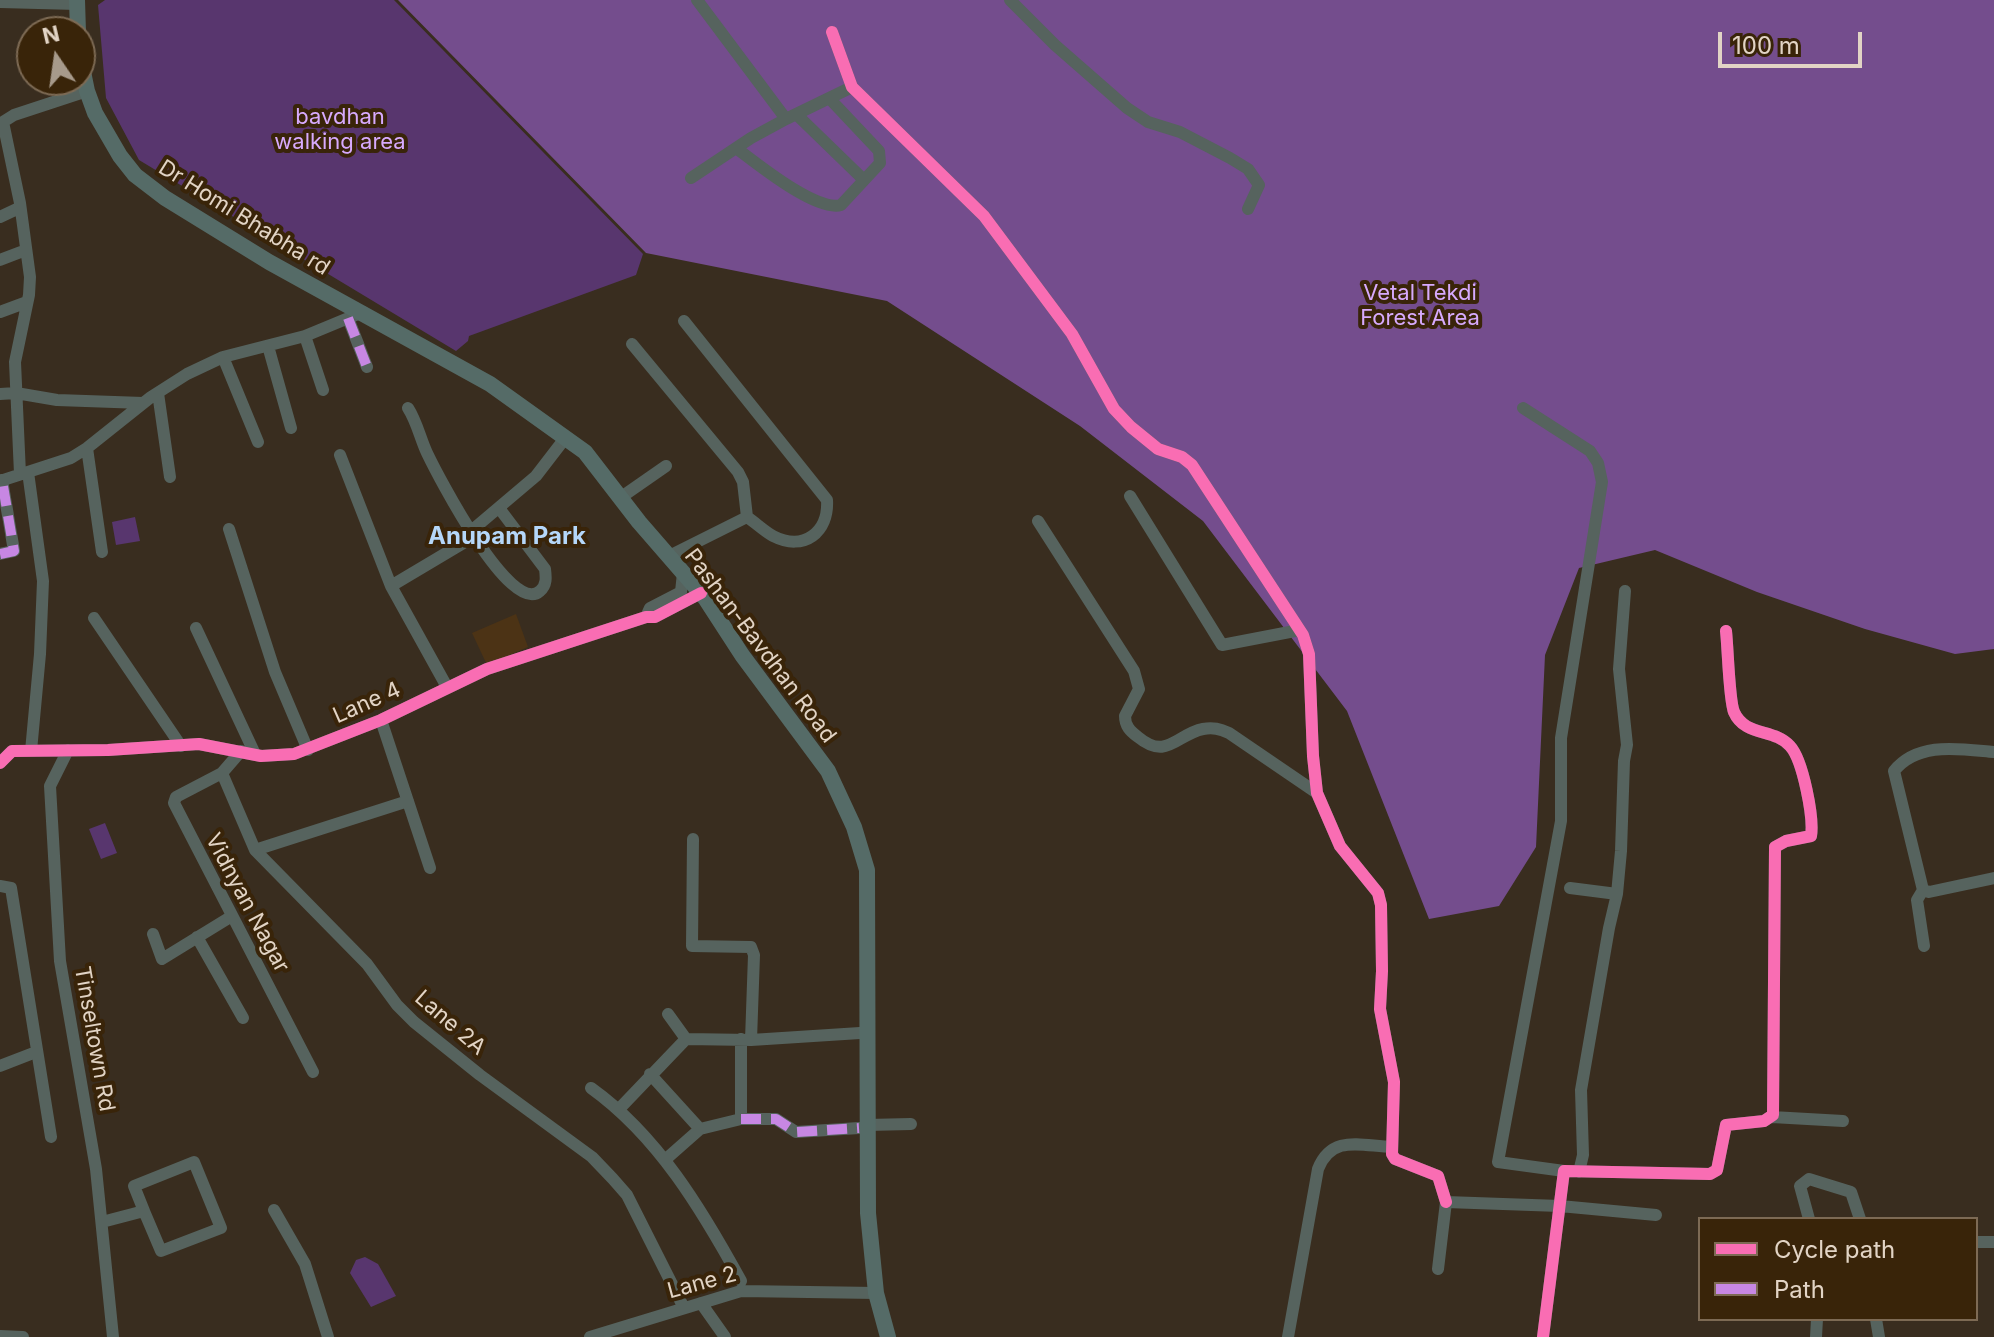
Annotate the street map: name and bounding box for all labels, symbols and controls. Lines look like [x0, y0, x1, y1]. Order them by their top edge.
north arrow [16, 16, 96, 96]
scale bar [1722, 16, 1866, 66]
text: N [40, 20, 62, 49]
text: 100 m [1732, 31, 1800, 60]
park label: bavdhan walking area [274, 104, 406, 156]
street label: Dr Homi Bhabha rd [154, 155, 334, 281]
park label: Vetal Tekdi Forest Area [1360, 280, 1480, 332]
district label: Anupam Park [428, 523, 586, 551]
street label: Pashan-Bavdhan Road [678, 544, 842, 748]
street label: Lane 4 [329, 676, 405, 730]
street label: Vidnyan Nagar [199, 829, 295, 977]
street label: Tinseltown Rd [68, 964, 120, 1114]
street label: Lane 2A [409, 985, 491, 1061]
legend [1698, 1217, 1978, 1321]
text: Cycle path [1774, 1235, 1895, 1264]
street label: Lane 2 [665, 1261, 739, 1305]
text: Path [1774, 1275, 1825, 1304]

